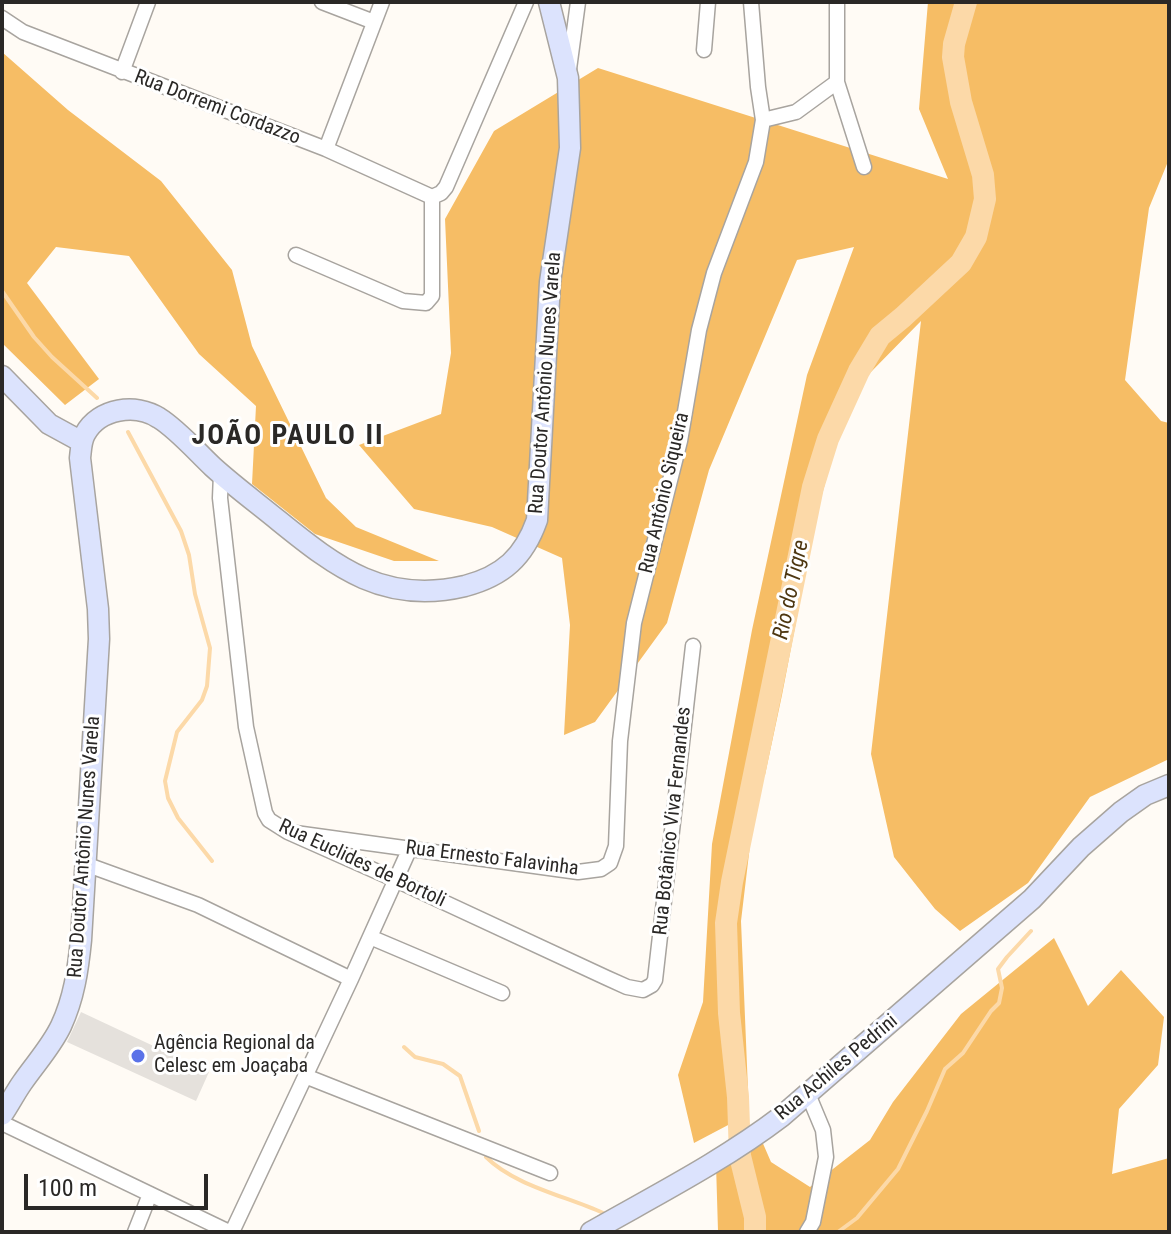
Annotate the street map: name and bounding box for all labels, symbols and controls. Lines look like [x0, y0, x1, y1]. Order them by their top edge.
street label: Rua Dorremi Cordazzo [131, 65, 303, 151]
street label: Rua Doutor Antônio Nunes Varela [525, 251, 567, 515]
street label: Rua Antônio Siqueira [635, 410, 695, 576]
district label: JOÃO PAULO II [191, 420, 385, 454]
water label: Rio do Tigre [769, 538, 815, 642]
street label: Rua Botânico Viva Fernandes [649, 706, 697, 936]
street label: Rua Doutor Antônio Nunes Varela [64, 715, 106, 979]
street label: Rua Euclides de Bortoli [275, 815, 449, 913]
street label: Rua Ernesto Falavinha [404, 836, 580, 882]
street label: Rua Achiles Pedrini [771, 1010, 903, 1126]
place label: Agência Regional da Celesc em Joaçaba [154, 1032, 315, 1079]
marker: Agência Regional da Celesc em Joaçaba [129, 1047, 147, 1065]
scale bar [28, 1158, 212, 1208]
text: 100 m [38, 1174, 97, 1202]

